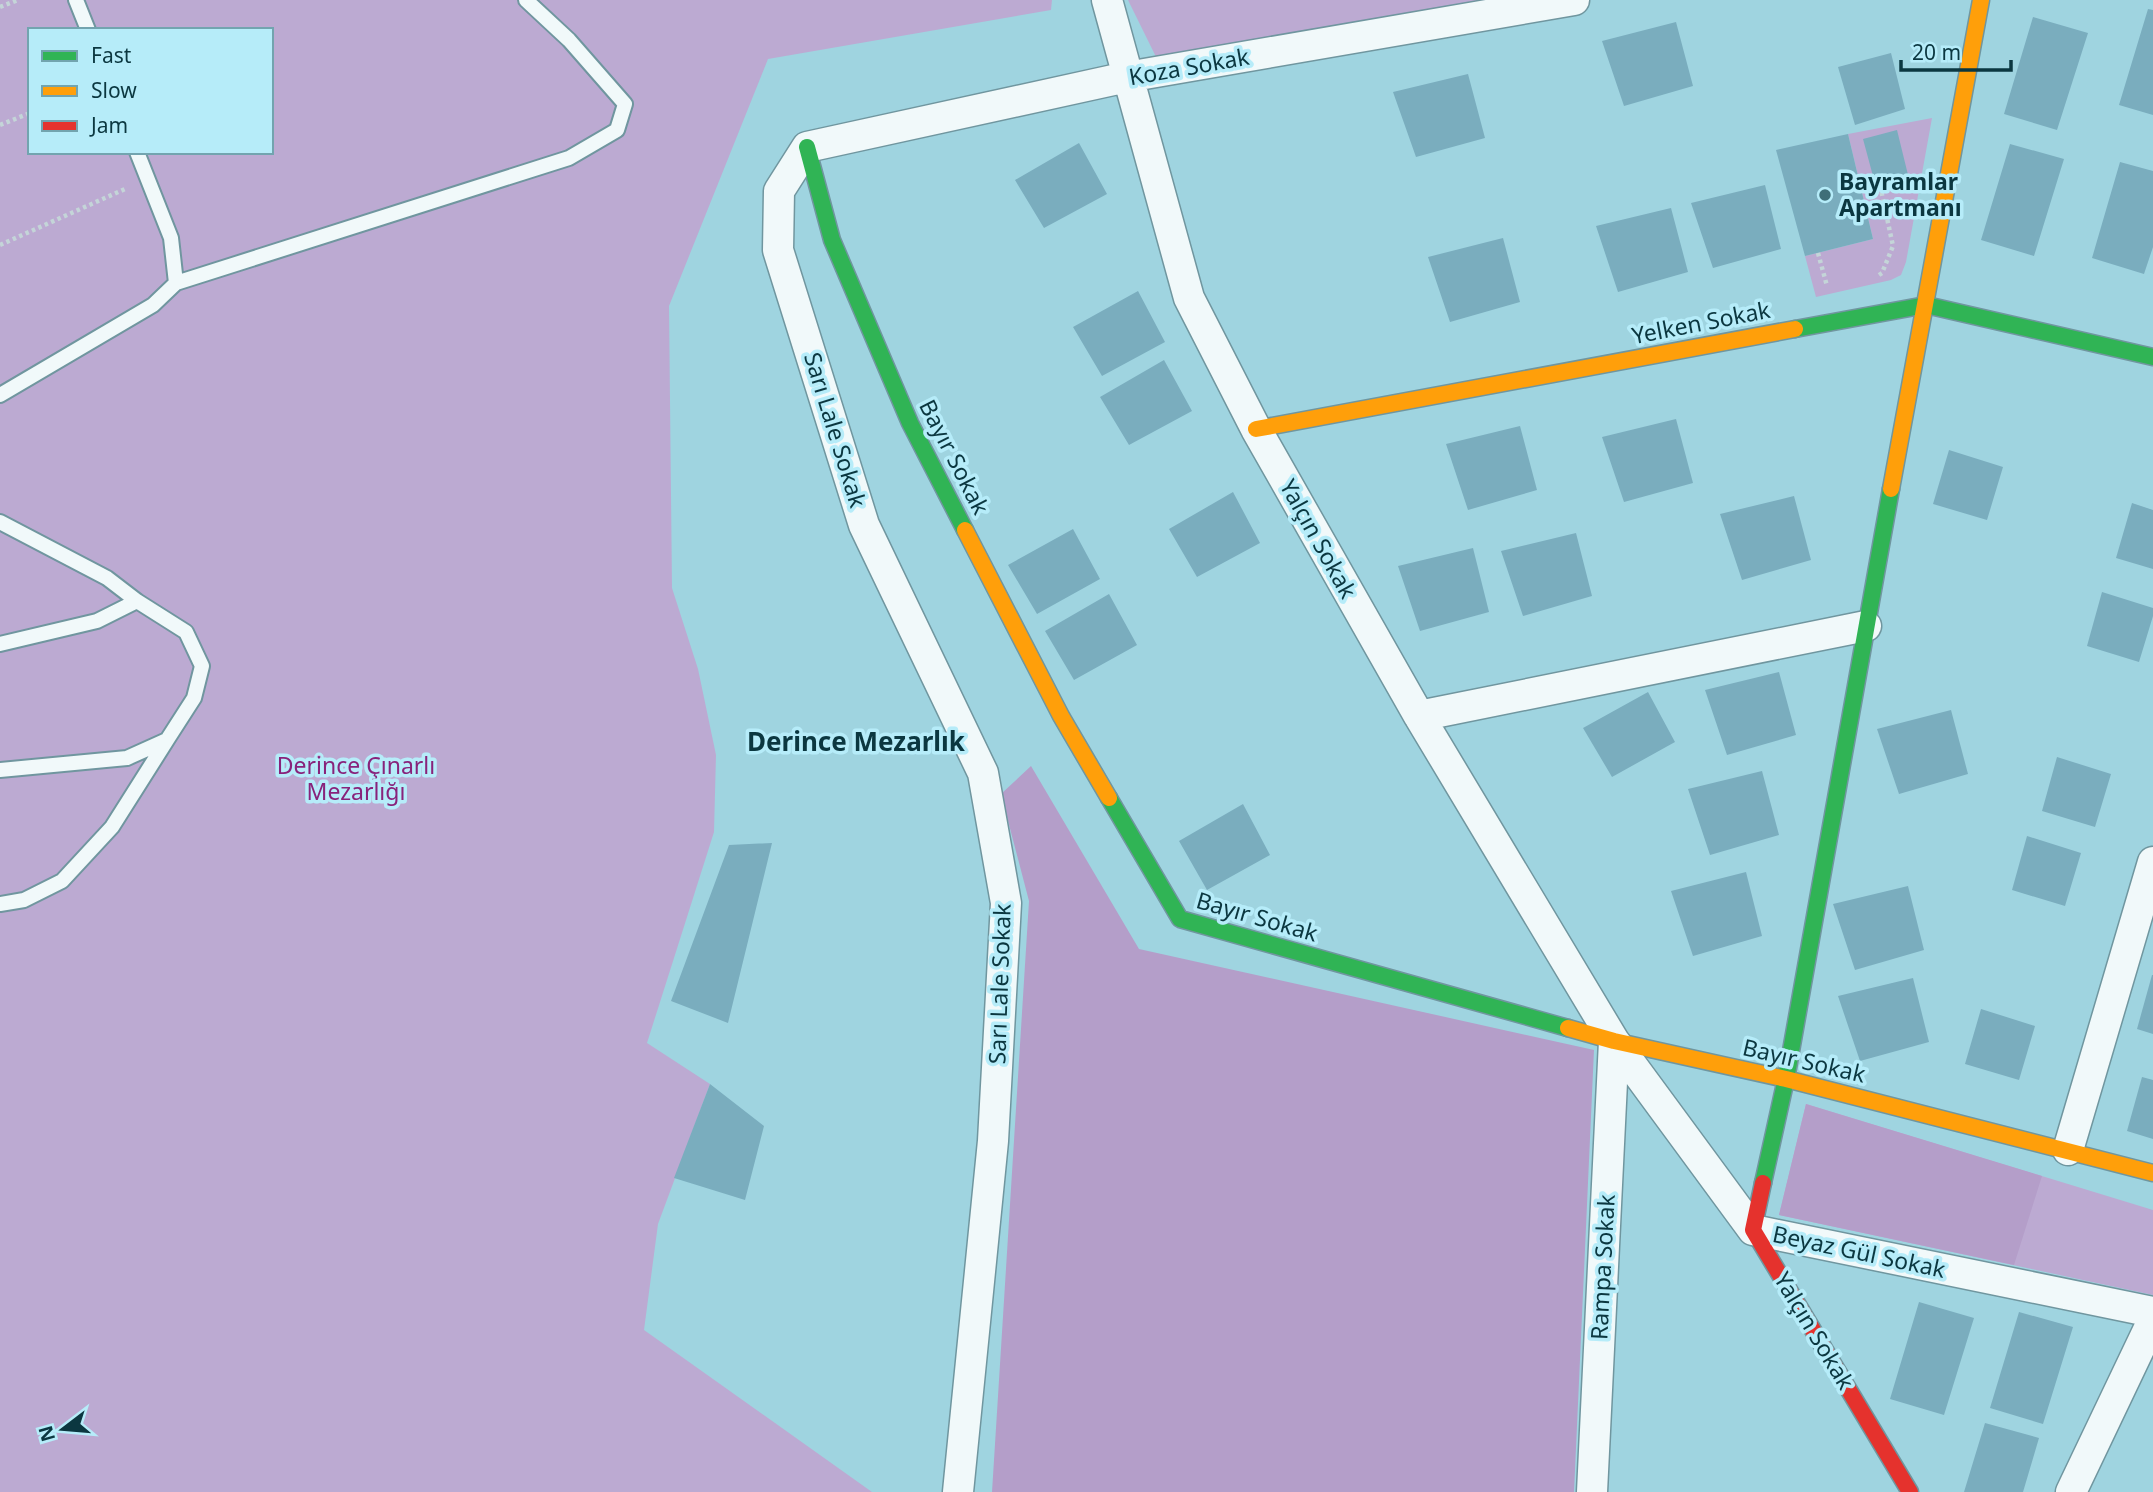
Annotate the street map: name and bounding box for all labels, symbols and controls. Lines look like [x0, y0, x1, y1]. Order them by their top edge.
legend [28, 28, 273, 154]
scale bar [1901, 28, 2011, 72]
text: 20 m [1912, 38, 1961, 66]
street label: Koza Sokak [1126, 40, 1252, 92]
text: Fast [91, 41, 132, 69]
text: Slow [91, 76, 137, 104]
text: Jam [89, 111, 128, 139]
place label: Bayramlar Apartmanı [1839, 165, 1962, 223]
marker: Bayramlar Apartmanı [1817, 187, 1833, 203]
street label: Yelken Sokak [1629, 293, 1773, 351]
street label: Sarı Lale Sokak [797, 348, 875, 512]
street label: Bayır Sokak [912, 394, 998, 520]
street label: Yalçın Sokak [1273, 473, 1365, 605]
district label: Derince Mezarlık [747, 723, 966, 759]
park label: Derince Çınarlı Mezarlığı [277, 749, 435, 807]
street label: Bayır Sokak [1193, 883, 1322, 949]
street label: Sarı Lale Sokak [980, 902, 1018, 1065]
street label: Bayır Sokak [1740, 1030, 1869, 1090]
street label: Rampa Sokak [1582, 1193, 1622, 1341]
street label: Beyaz Gül Sokak [1770, 1217, 1949, 1285]
street label: Yalçın Sokak [1767, 1266, 1863, 1396]
north arrow [28, 1394, 98, 1464]
text: N [32, 1423, 61, 1445]

